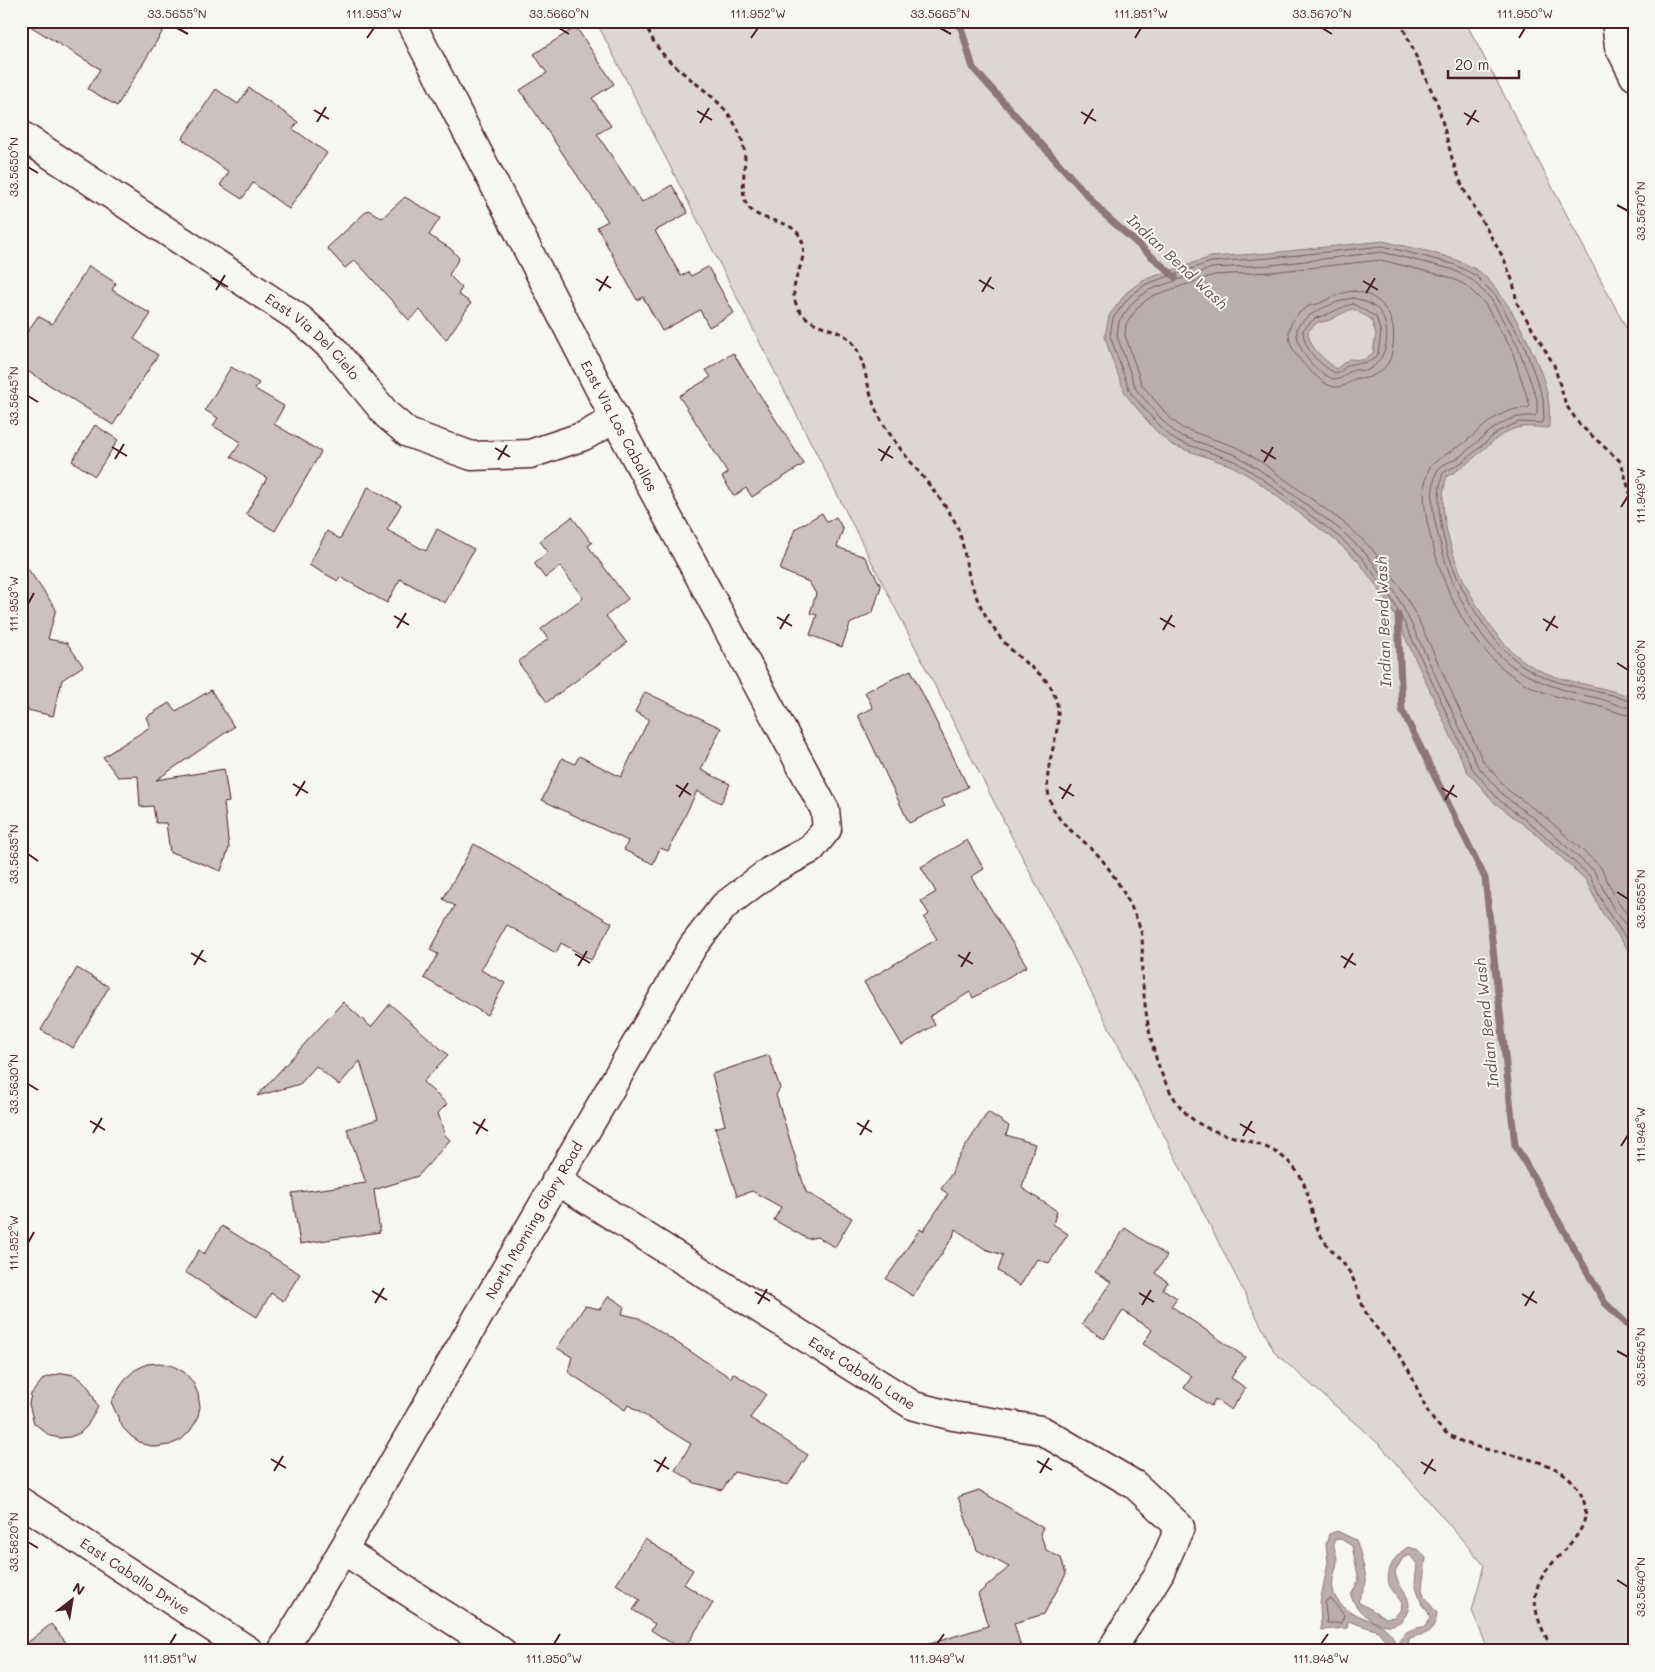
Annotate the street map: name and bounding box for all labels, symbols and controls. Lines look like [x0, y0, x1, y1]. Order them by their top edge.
text: 33.5655°N [147, 5, 207, 21]
text: 111.953°W [346, 5, 402, 21]
text: 33.5660°N [529, 5, 589, 21]
text: 111.952°W [730, 5, 786, 21]
text: 33.5665°N [910, 5, 970, 21]
text: 111.951°W [1114, 5, 1168, 21]
text: 33.5670°N [1292, 5, 1352, 21]
text: 111.950°W [1497, 5, 1553, 21]
scale bar [1448, 48, 1519, 80]
text: 20 m [1455, 54, 1489, 74]
text: 33.5650°N [5, 137, 21, 197]
text: 33.5670°N [1632, 181, 1648, 241]
water label: Indian Bend Wash [1123, 209, 1232, 313]
street label: East Via Del Cielo [262, 289, 364, 383]
street label: East Via Los Caballos [577, 357, 662, 495]
text: 33.5645°N [5, 366, 21, 426]
text: 111.949°W [1632, 468, 1648, 524]
water label: Indian Bend Wash [1371, 556, 1395, 688]
text: 111.953°W [5, 576, 21, 632]
text: 33.5660°N [1632, 640, 1648, 700]
text: 33.5635°N [5, 824, 21, 884]
text: 33.5655°N [1632, 869, 1648, 929]
water label: Indian Bend Wash [1469, 957, 1503, 1089]
text: 33.5630°N [5, 1054, 21, 1114]
text: 111.948°W [1632, 1107, 1648, 1163]
street label: North Morning Glory Road [480, 1138, 587, 1302]
text: 111.952°W [5, 1215, 21, 1271]
text: 33.5645°N [1632, 1327, 1648, 1387]
street label: East Caballo Lane [805, 1332, 919, 1414]
text: 33.5620°N [5, 1512, 21, 1572]
street label: East Caballo Drive [77, 1533, 194, 1619]
text: 33.5640°N [1632, 1557, 1648, 1617]
north arrow [48, 1574, 98, 1624]
text: N [69, 1578, 88, 1599]
text: 111.951°W [143, 1650, 197, 1666]
text: 111.950°W [526, 1650, 582, 1666]
text: 111.949°W [909, 1650, 965, 1666]
text: 111.948°W [1293, 1650, 1349, 1666]

